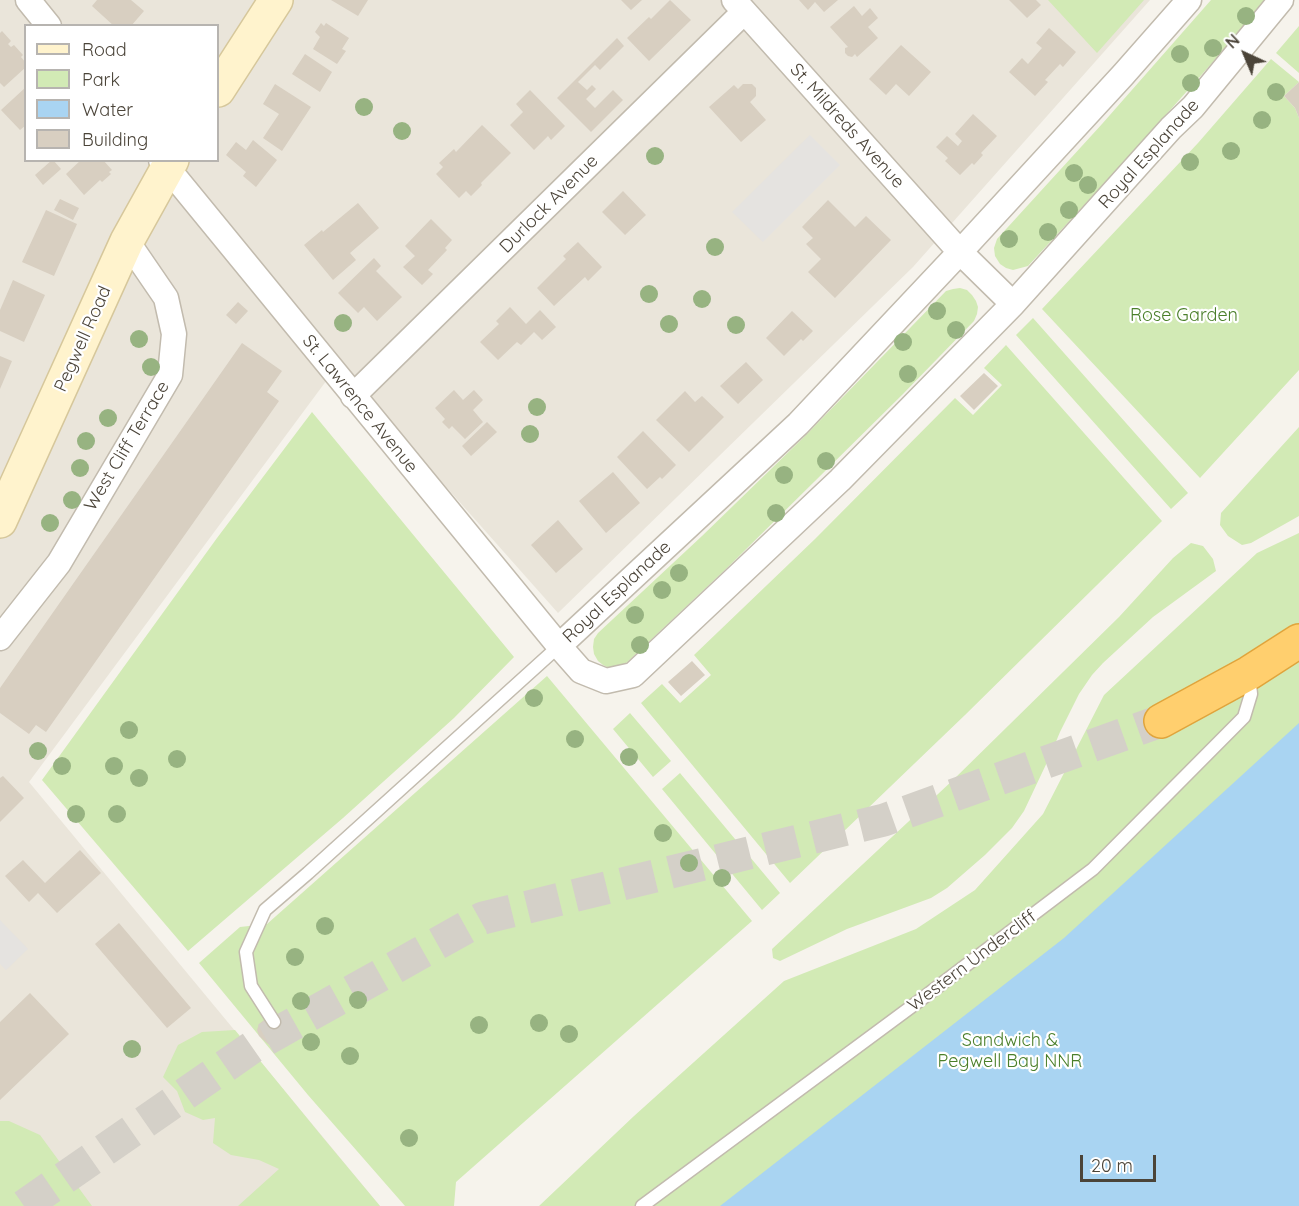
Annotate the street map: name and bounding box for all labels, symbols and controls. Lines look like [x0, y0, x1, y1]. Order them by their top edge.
legend [24, 24, 219, 162]
north arrow [1215, 24, 1275, 84]
text: N [1221, 30, 1244, 52]
text: Road [82, 38, 127, 61]
street label: St. Mildreds Avenue [785, 59, 909, 193]
text: Park [82, 68, 120, 91]
street label: Royal Esplanade [1094, 95, 1204, 213]
text: Water [82, 98, 133, 121]
text: Building [82, 128, 148, 151]
street label: Durlock Avenue [495, 150, 603, 258]
street label: Pegwell Road [50, 283, 116, 395]
park label: Rose Garden [1130, 305, 1238, 327]
street label: St. Lawrence Avenue [298, 331, 422, 477]
street label: West Cliff Terrace [80, 377, 174, 515]
street label: Royal Esplanade [558, 536, 676, 648]
street label: Western Undercliff [903, 906, 1041, 1016]
park label: Sandwich & Pegwell Bay NNR [938, 1030, 1082, 1072]
scale bar [1083, 1143, 1160, 1181]
text: 20 m [1091, 1154, 1133, 1177]

